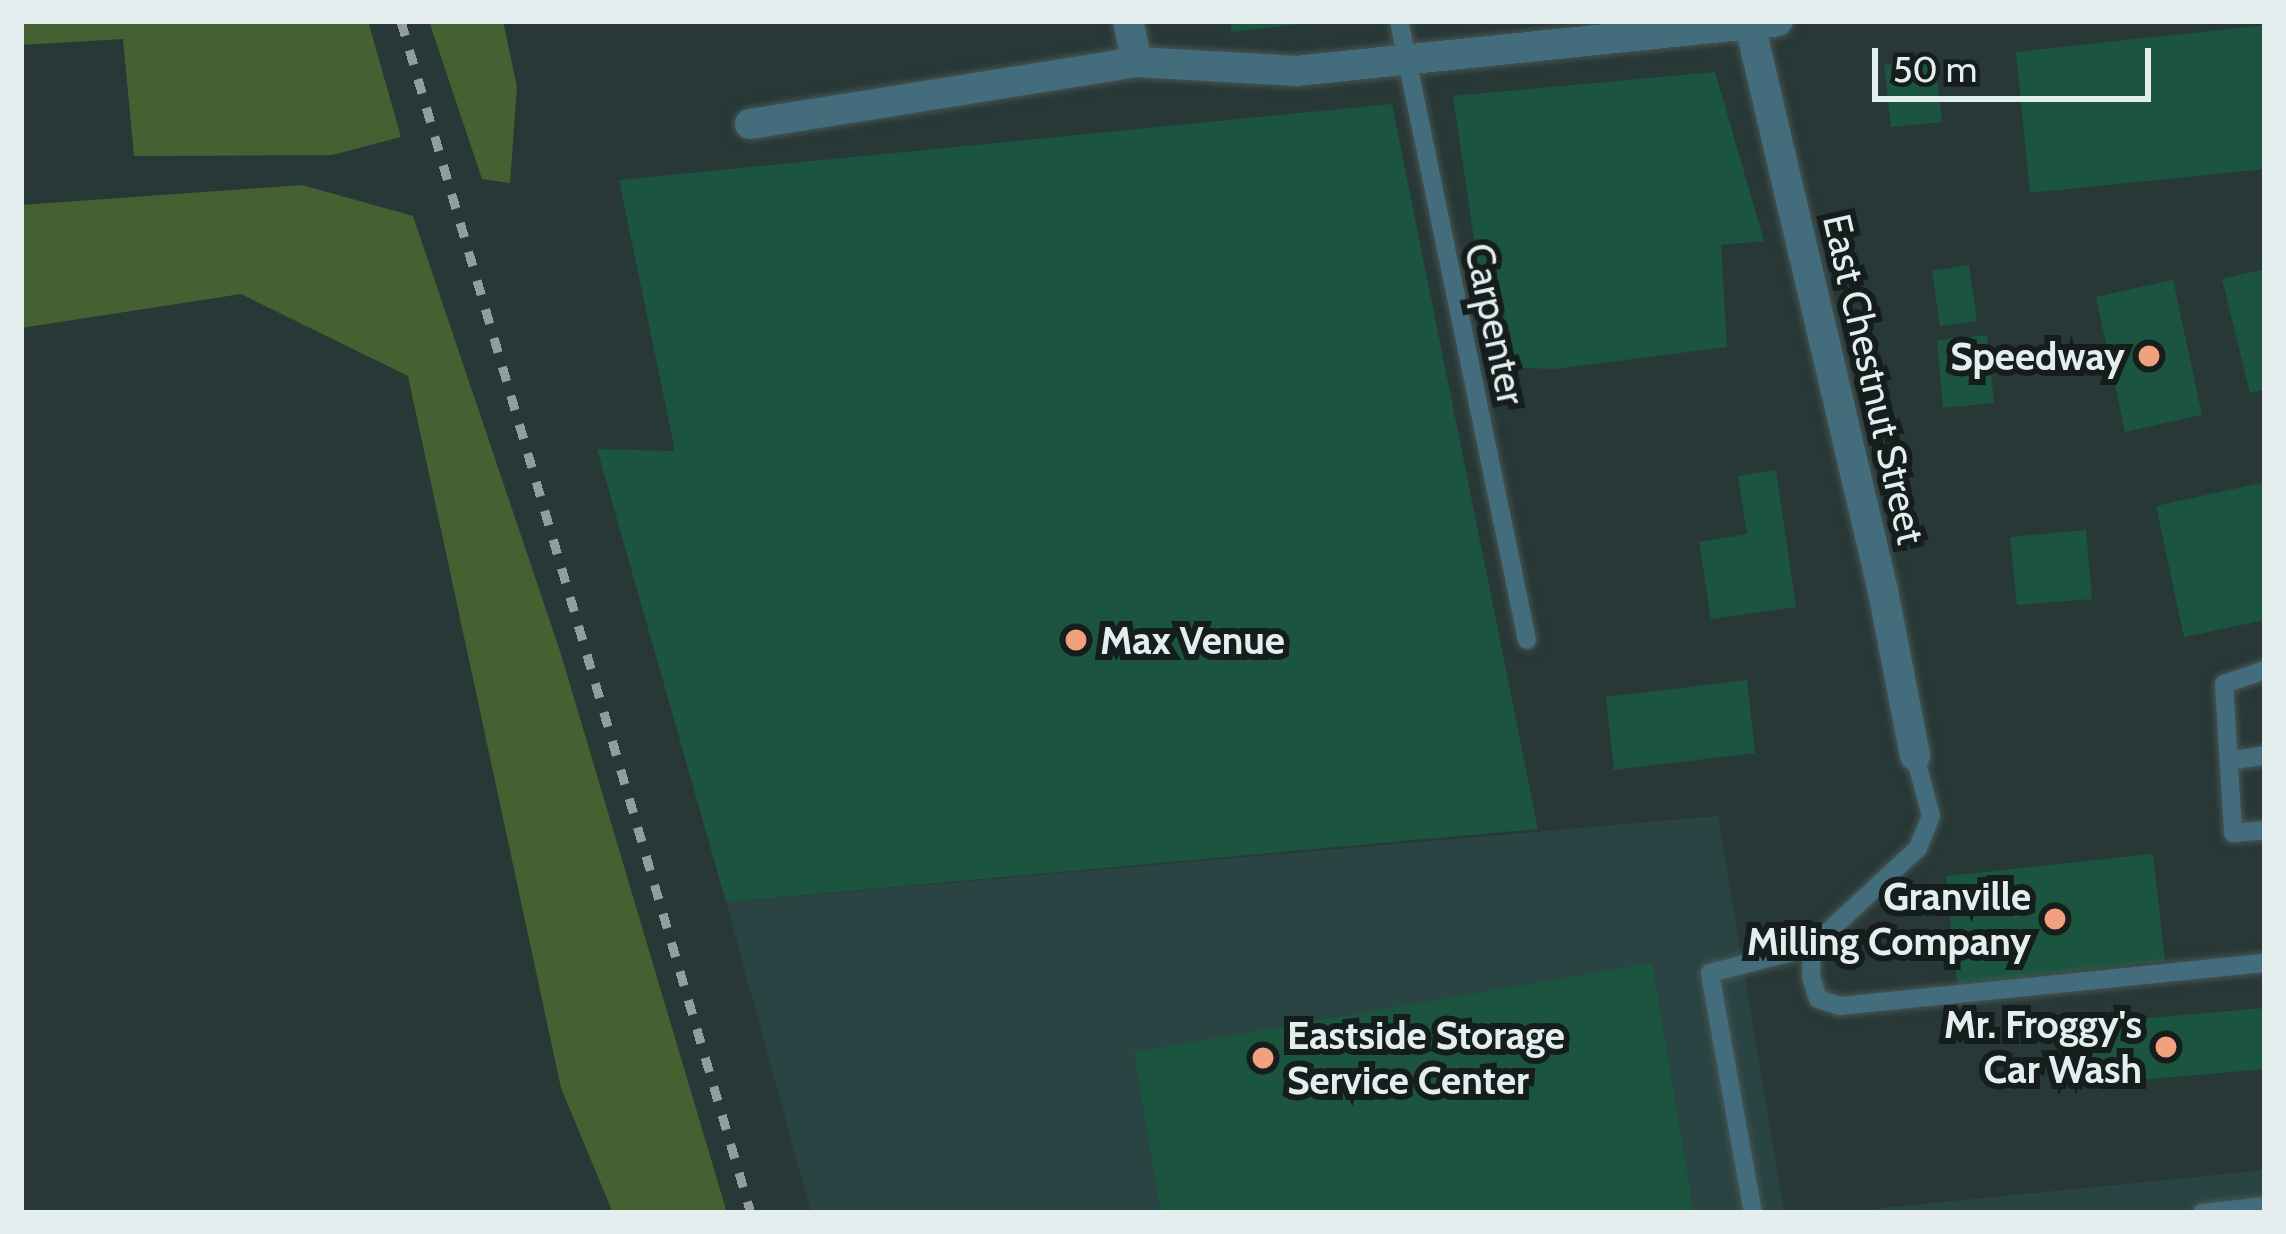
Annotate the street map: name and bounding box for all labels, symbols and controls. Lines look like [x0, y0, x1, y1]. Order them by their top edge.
scale bar [1878, 24, 2157, 98]
text: 50 m [1893, 47, 1977, 91]
street label: East Chestnut Street [1813, 209, 1935, 549]
street label: Carpenter [1455, 239, 1535, 409]
place label: Speedway [1950, 333, 2125, 379]
marker: Speedway [2136, 343, 2162, 369]
place label: Max Venue [1100, 617, 1285, 663]
marker: Max Venue [1063, 627, 1089, 653]
place label: Granville Milling Company [1747, 874, 2031, 965]
marker: Granville Milling Company [2042, 906, 2068, 932]
place label: Mr. Froggy's Car Wash [1944, 1002, 2142, 1093]
place label: Eastside Storage Service Center [1287, 1013, 1565, 1104]
marker: Mr. Froggy's Car Wash [2153, 1034, 2179, 1060]
marker: Eastside Storage Service Center [1250, 1045, 1276, 1071]

